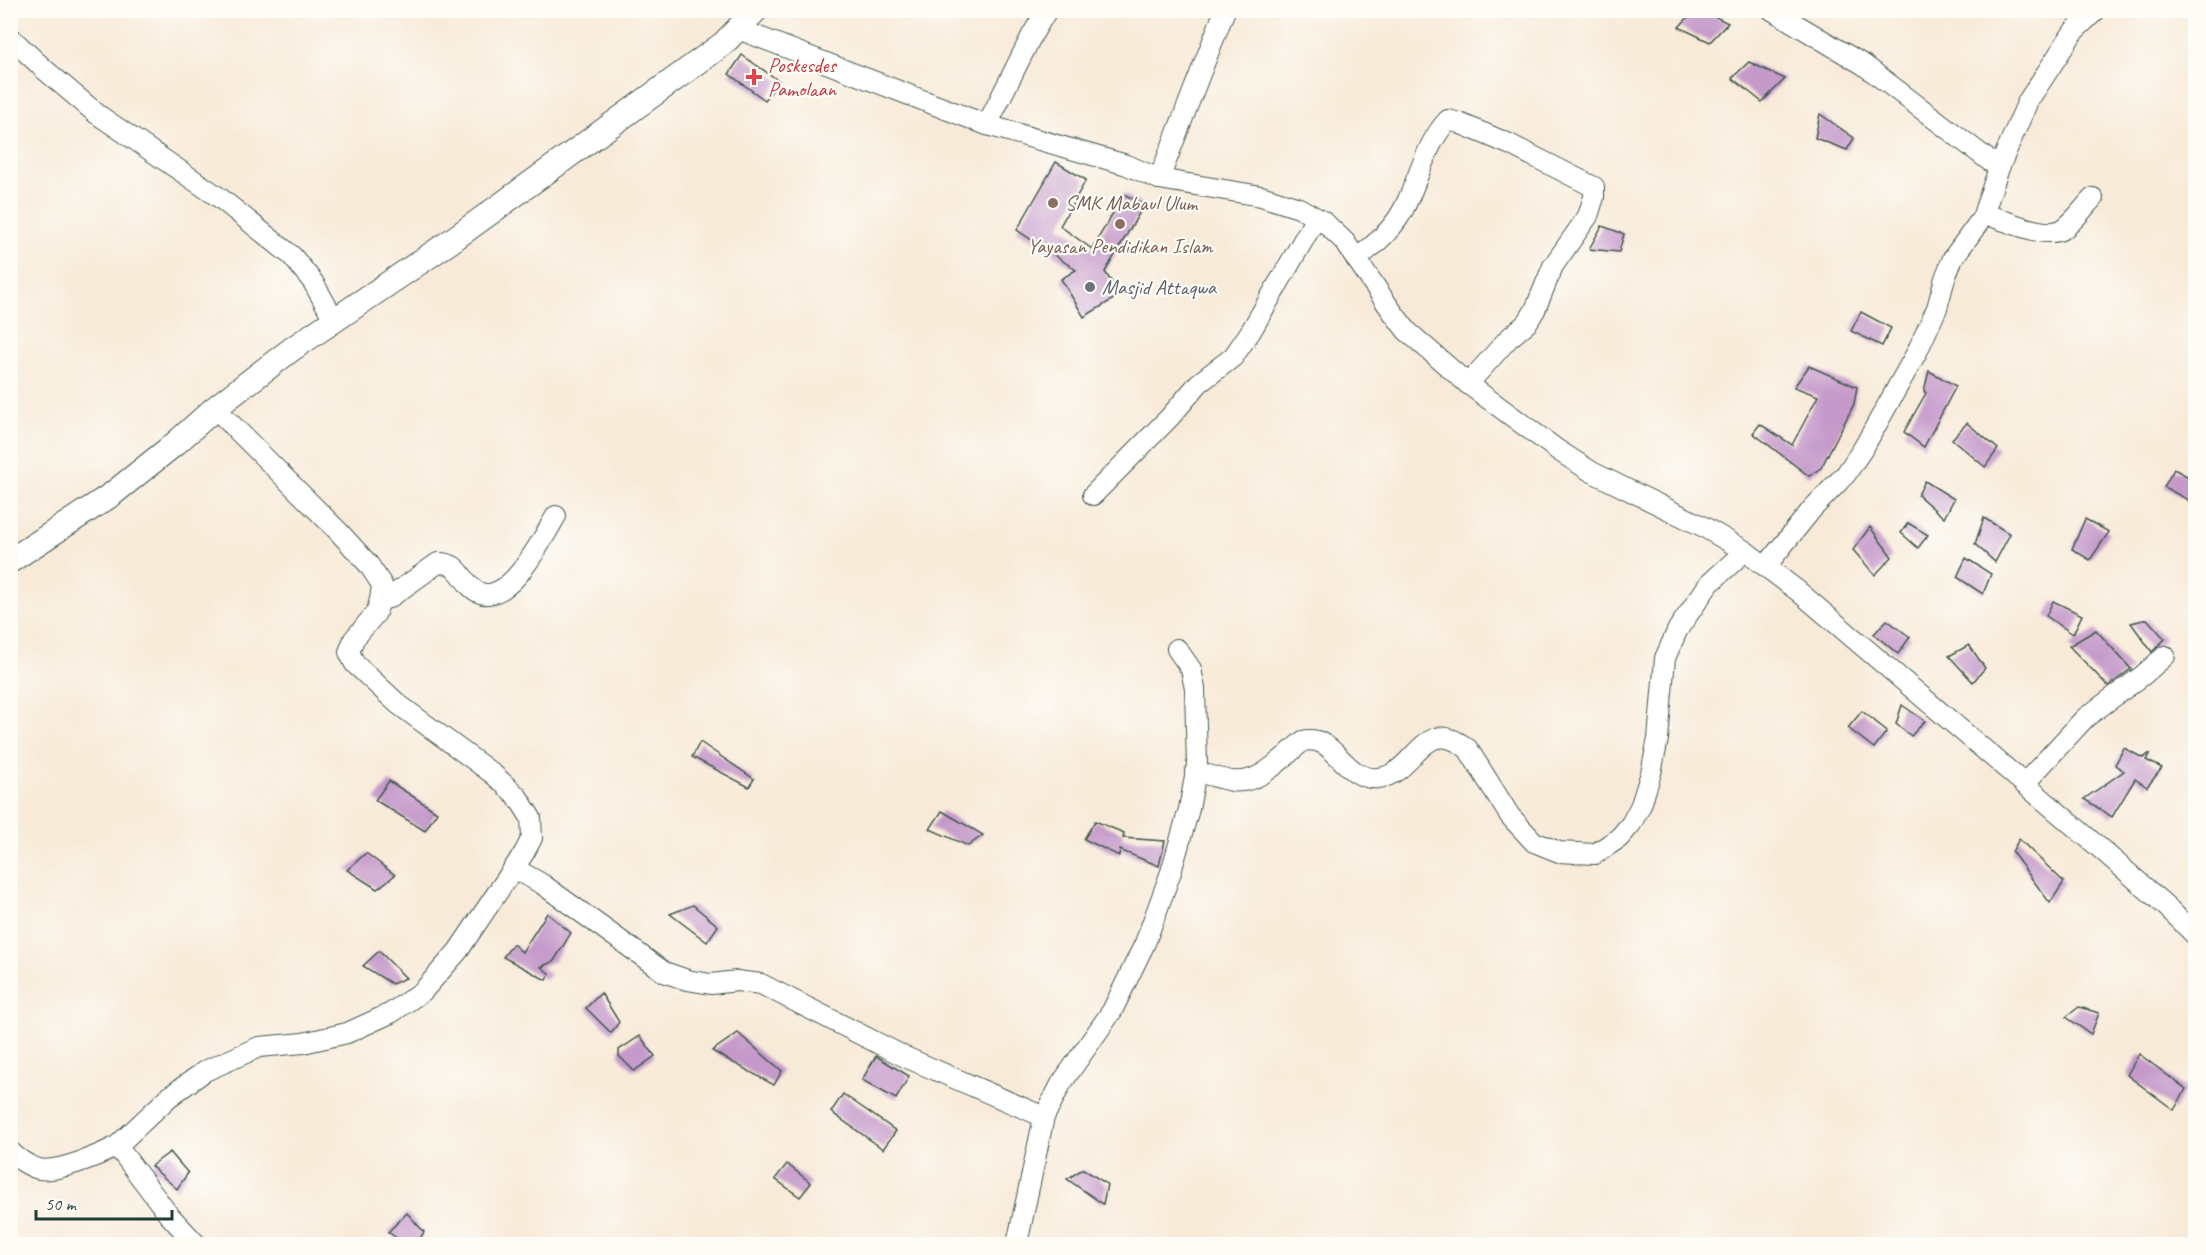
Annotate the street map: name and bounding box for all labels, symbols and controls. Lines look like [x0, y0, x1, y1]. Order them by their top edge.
place label: Poskesdes Pamolaan [768, 52, 838, 102]
marker: Poskesdes Pamolaan [745, 68, 763, 86]
place label: SMK Mabaul Ulum [1065, 190, 1199, 216]
marker: SMK Mabaul Ulum [1046, 196, 1060, 210]
marker: Yayasan Pendidikan Islam [1113, 217, 1127, 231]
place label: Yayasan Pendidikan Islam [1027, 233, 1214, 259]
place label: Masjid Attaqwa [1102, 274, 1218, 300]
marker: Masjid Attaqwa [1083, 280, 1097, 294]
scale bar [36, 1183, 172, 1221]
text: 50 m [45, 1193, 78, 1215]

